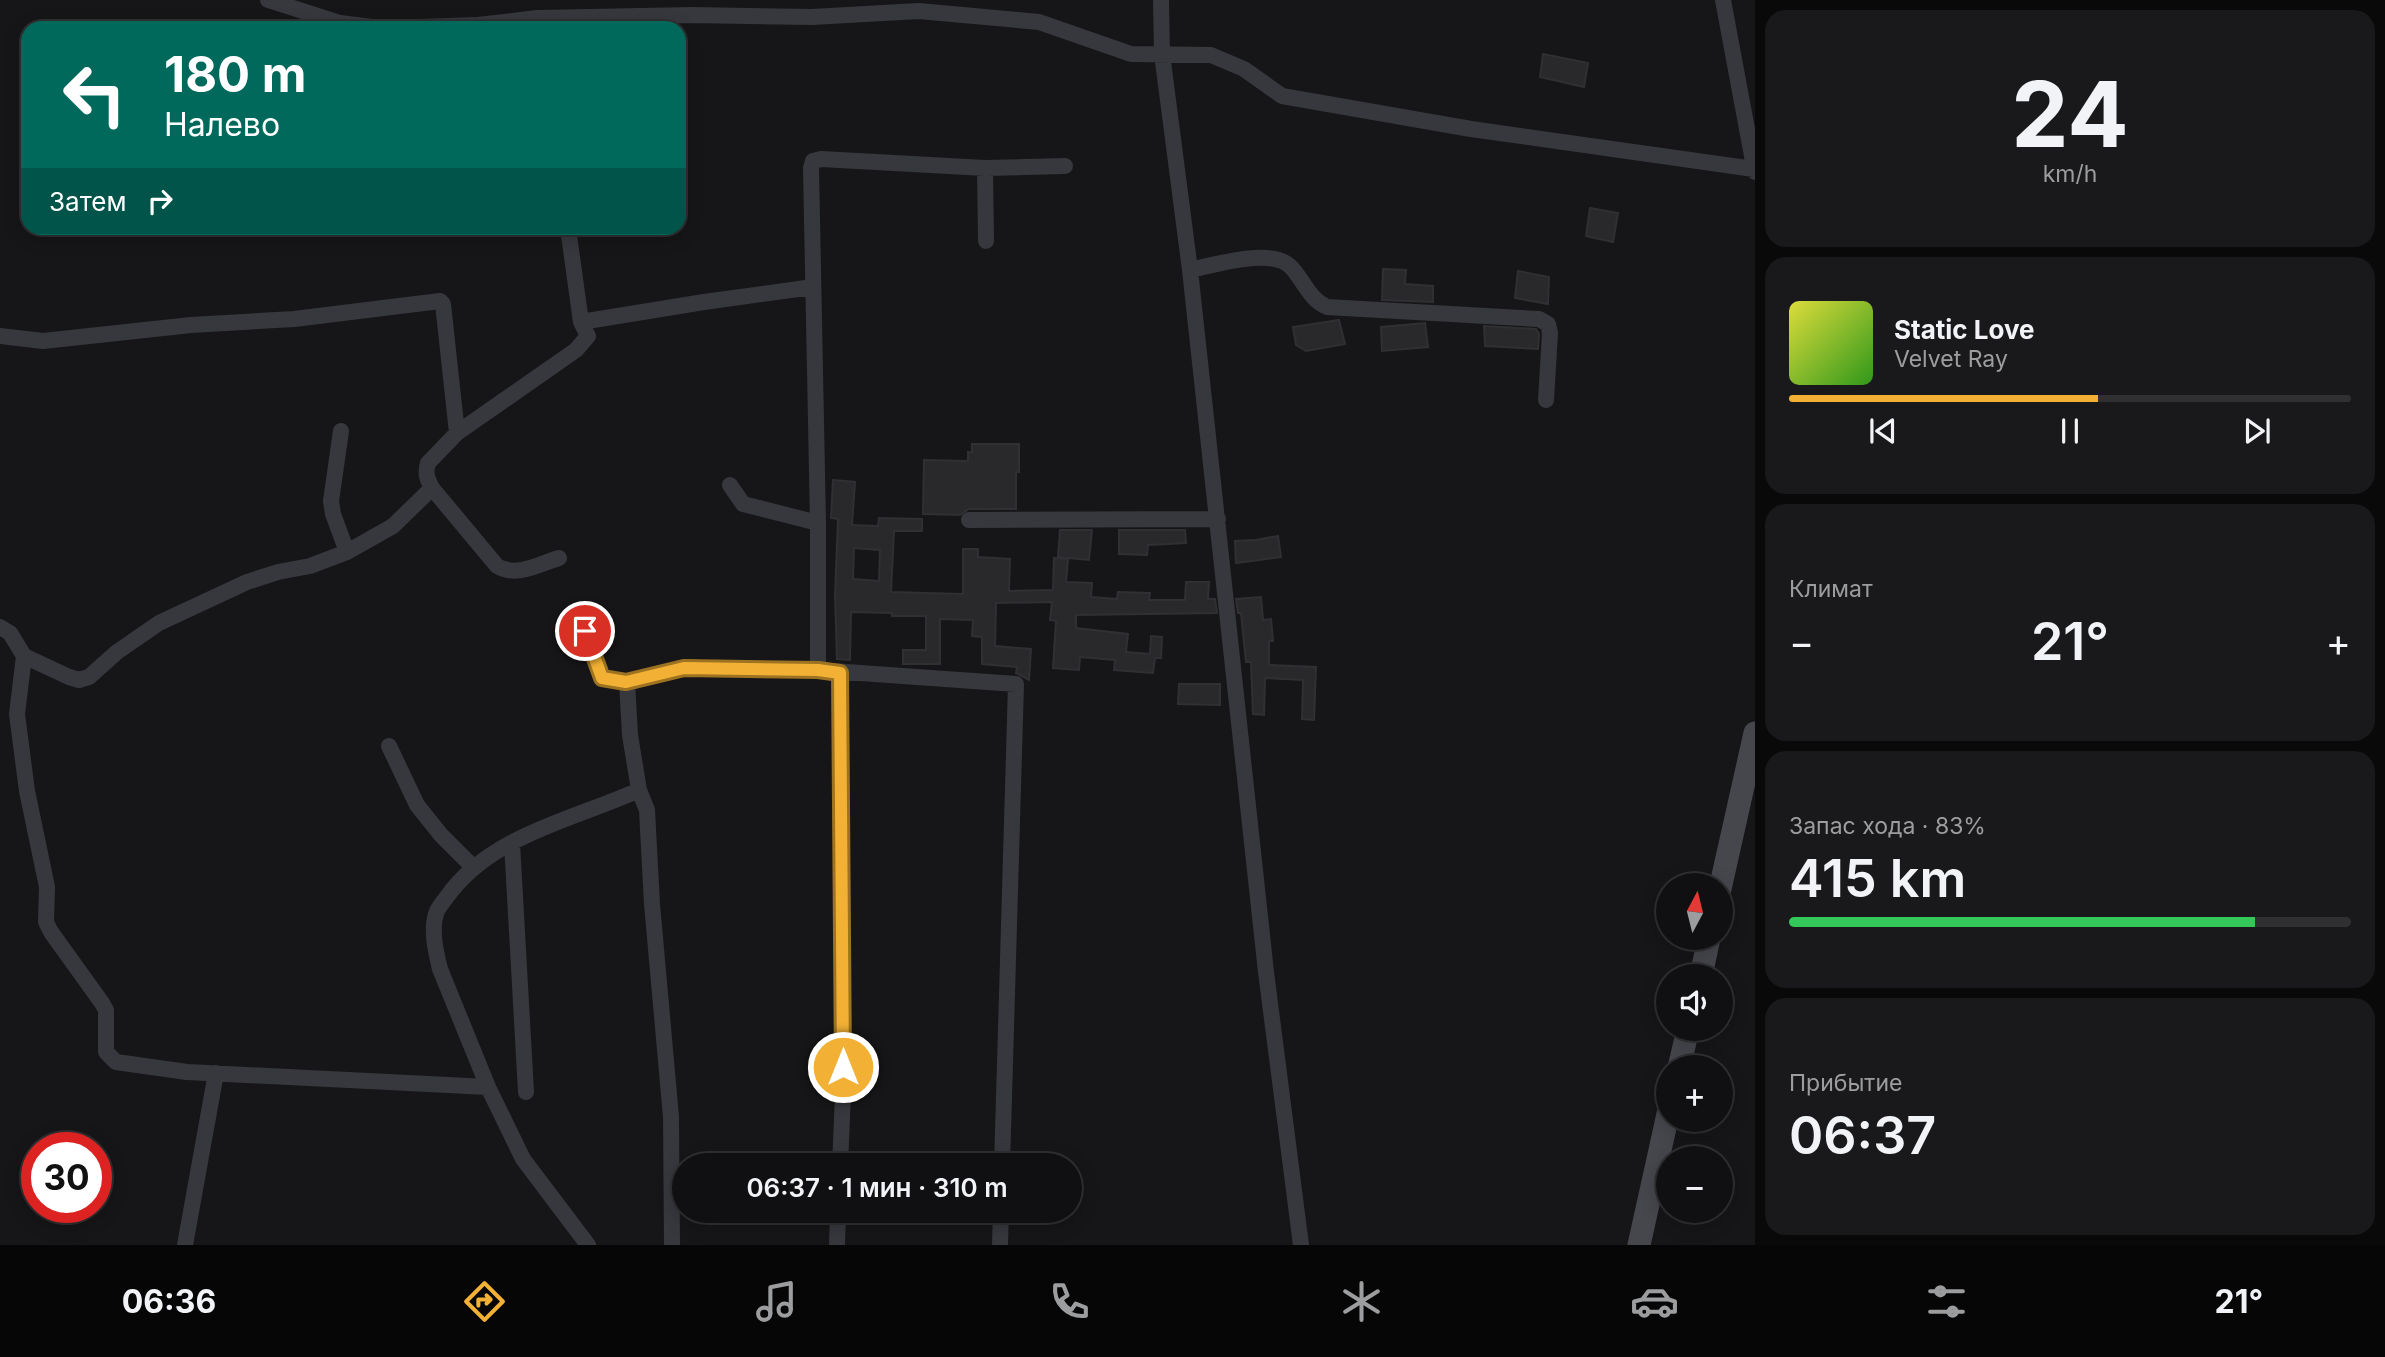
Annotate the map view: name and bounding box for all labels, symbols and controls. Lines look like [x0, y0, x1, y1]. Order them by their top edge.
text: 180 m [164, 45, 306, 104]
icon: left [49, 49, 140, 140]
text: 24 [2011, 59, 2129, 169]
text: Налево [164, 105, 280, 144]
text: km/h [2043, 160, 2097, 188]
icon: right [141, 182, 179, 220]
text: Затем [49, 186, 127, 217]
text: Static Love [1894, 314, 2035, 345]
text: Velvet Ray [1894, 345, 2008, 373]
icon: previous [1864, 412, 1902, 450]
icon: pause [2051, 412, 2089, 450]
icon: next [2238, 412, 2276, 450]
text: Климат [1789, 575, 1873, 603]
pin [555, 601, 615, 661]
text: 21° [2031, 610, 2109, 673]
icon: arrive [566, 612, 604, 650]
text: − [1789, 619, 1814, 665]
text: + [2326, 619, 2351, 665]
text: Запас хода · 83% [1789, 812, 1986, 840]
text: 415 km [1789, 847, 1966, 910]
north arrow [1656, 873, 1732, 950]
map controls [1656, 873, 1733, 1223]
button: sound [1656, 964, 1733, 1041]
position arrow [806, 1030, 880, 1104]
button: + [1656, 1055, 1733, 1132]
text: Прибытие [1789, 1069, 1902, 1097]
text: 06:37 [1789, 1104, 1936, 1167]
speed limit sign: 30 [21, 1132, 112, 1223]
button: − [1656, 1146, 1733, 1223]
text: 06:37 · 1 мин · 310 m [746, 1172, 1008, 1203]
icon: directions [460, 1277, 509, 1326]
icon: music [752, 1277, 801, 1326]
icon: phone [1045, 1277, 1094, 1326]
icon: climate [1337, 1277, 1386, 1326]
icon: car [1630, 1277, 1679, 1326]
icon: filters [1922, 1277, 1971, 1326]
text: 06:36 [122, 1282, 216, 1321]
text: 21° [2215, 1282, 2263, 1321]

